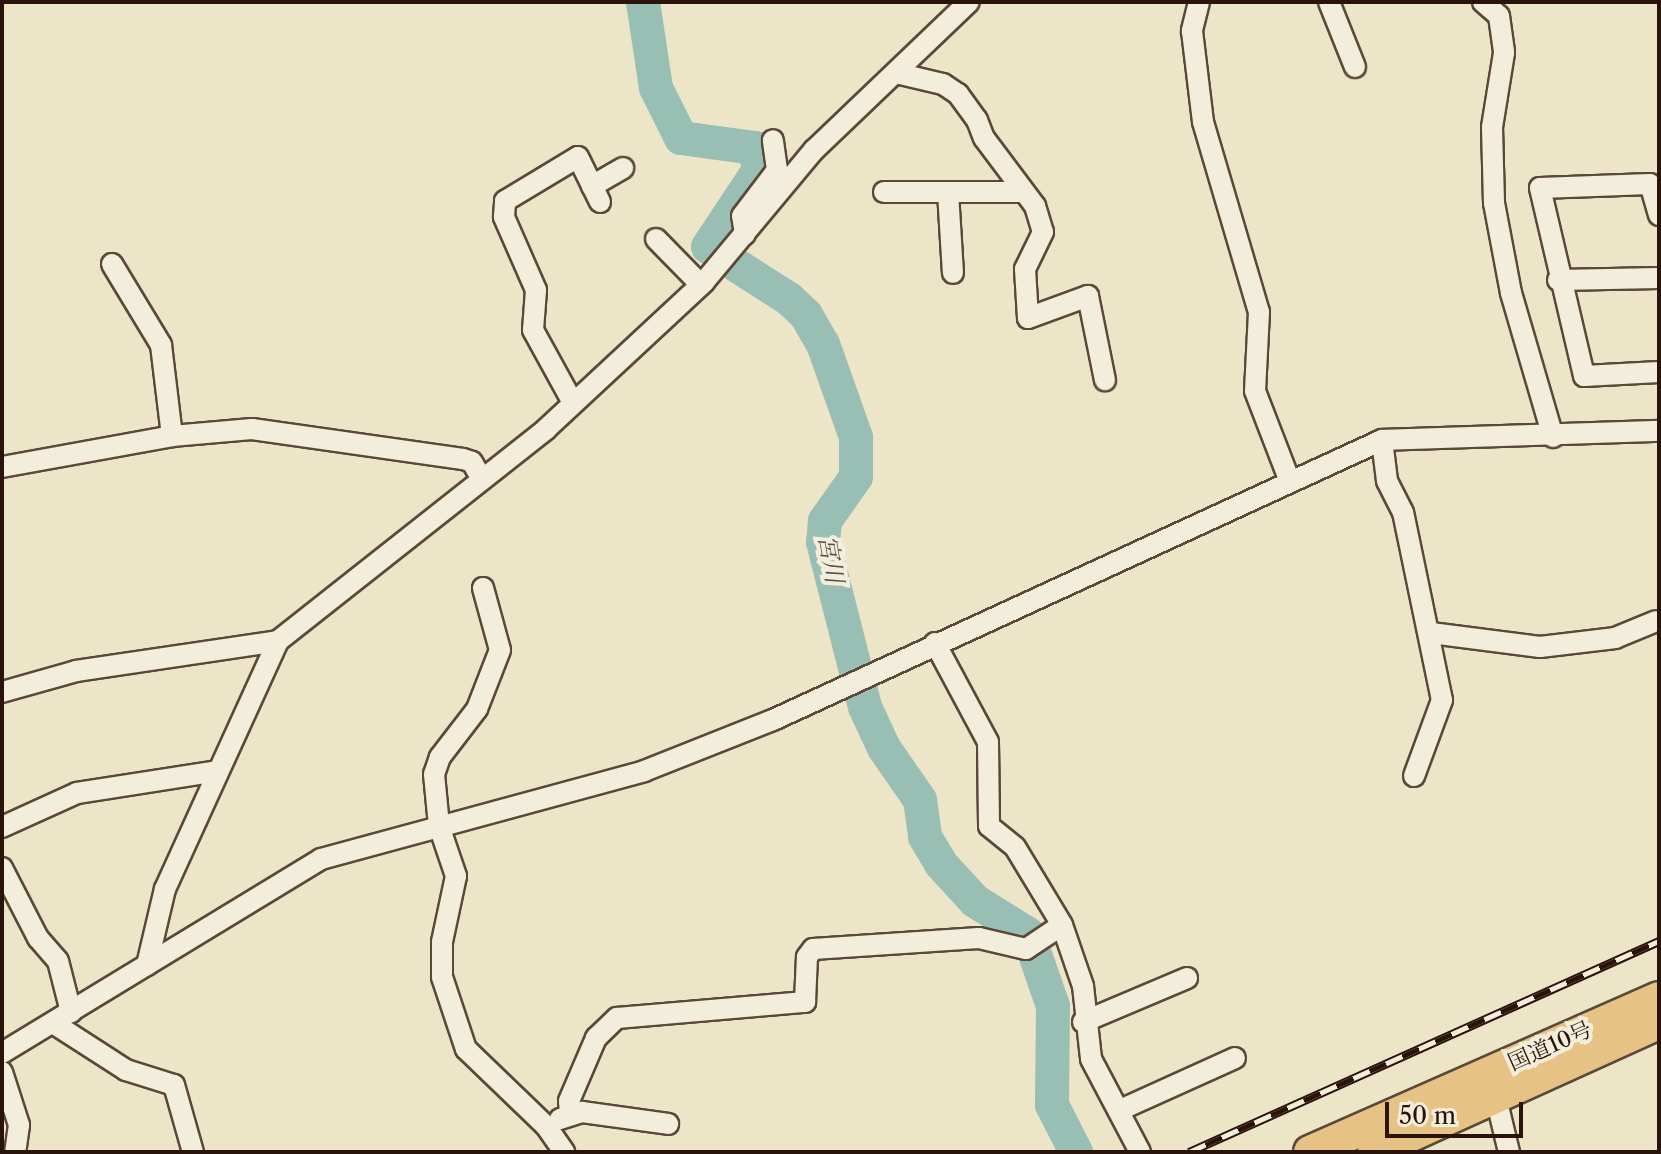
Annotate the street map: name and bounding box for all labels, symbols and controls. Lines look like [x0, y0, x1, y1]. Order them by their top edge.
water label: 宮川 [813, 533, 849, 585]
street label: 国道10号 [1504, 1016, 1596, 1076]
scale bar [1389, 1086, 1527, 1136]
text: 50 m [1399, 1101, 1456, 1130]

